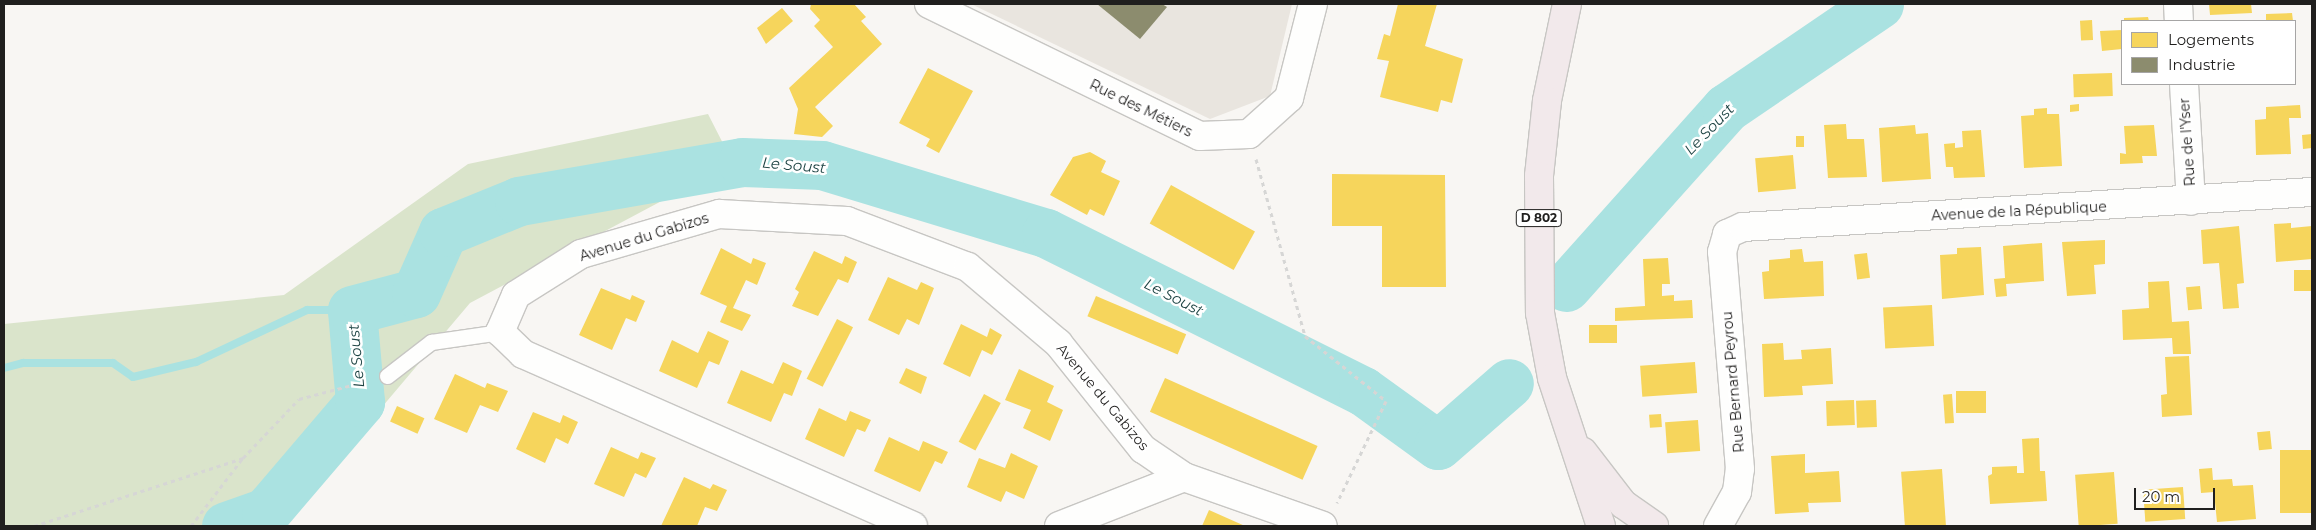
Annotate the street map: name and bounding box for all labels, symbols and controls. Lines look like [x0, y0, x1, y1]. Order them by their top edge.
legend [2121, 20, 2296, 85]
text: Logements [2168, 30, 2254, 49]
text: Industrie [2168, 55, 2235, 74]
street label: Rue des Métiers [1087, 76, 1195, 140]
street label: Rue de l'Yser [2176, 97, 2198, 187]
water label: Le Soust [1680, 100, 1738, 158]
water label: Le Soust [761, 153, 827, 177]
street label: Avenue de la République [1931, 198, 2107, 224]
road number: D 802 [1515, 208, 1563, 228]
street label: Avenue du Gabizos [577, 209, 711, 265]
water label: Le Soust [1141, 274, 1207, 320]
street label: Rue Bernard Peyrou [1718, 311, 1748, 453]
water label: Le Soust [344, 323, 368, 389]
street label: Avenue du Gabizos [1053, 340, 1153, 454]
scale bar [2136, 478, 2217, 510]
text: 20 m [2142, 487, 2180, 506]

